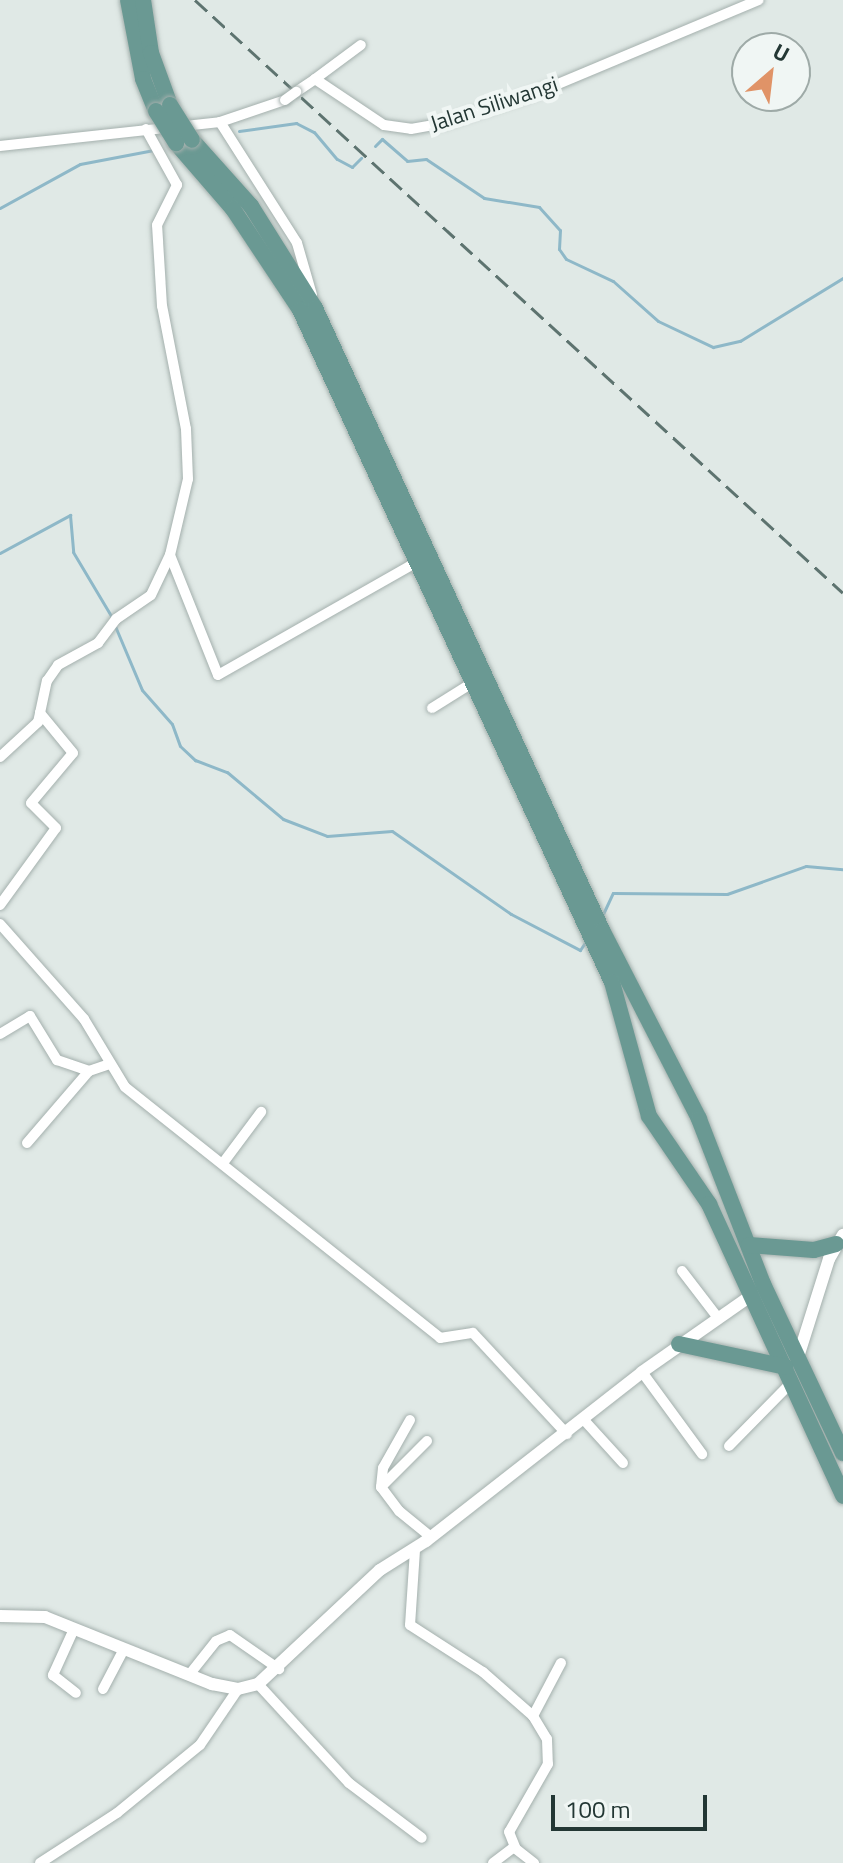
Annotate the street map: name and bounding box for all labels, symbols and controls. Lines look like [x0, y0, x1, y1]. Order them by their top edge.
north arrow [731, 32, 811, 112]
text: U [767, 34, 796, 71]
street label: Jalan Siliwangi [427, 71, 561, 137]
scale bar [555, 1779, 711, 1829]
text: 100 m [565, 1791, 631, 1827]

